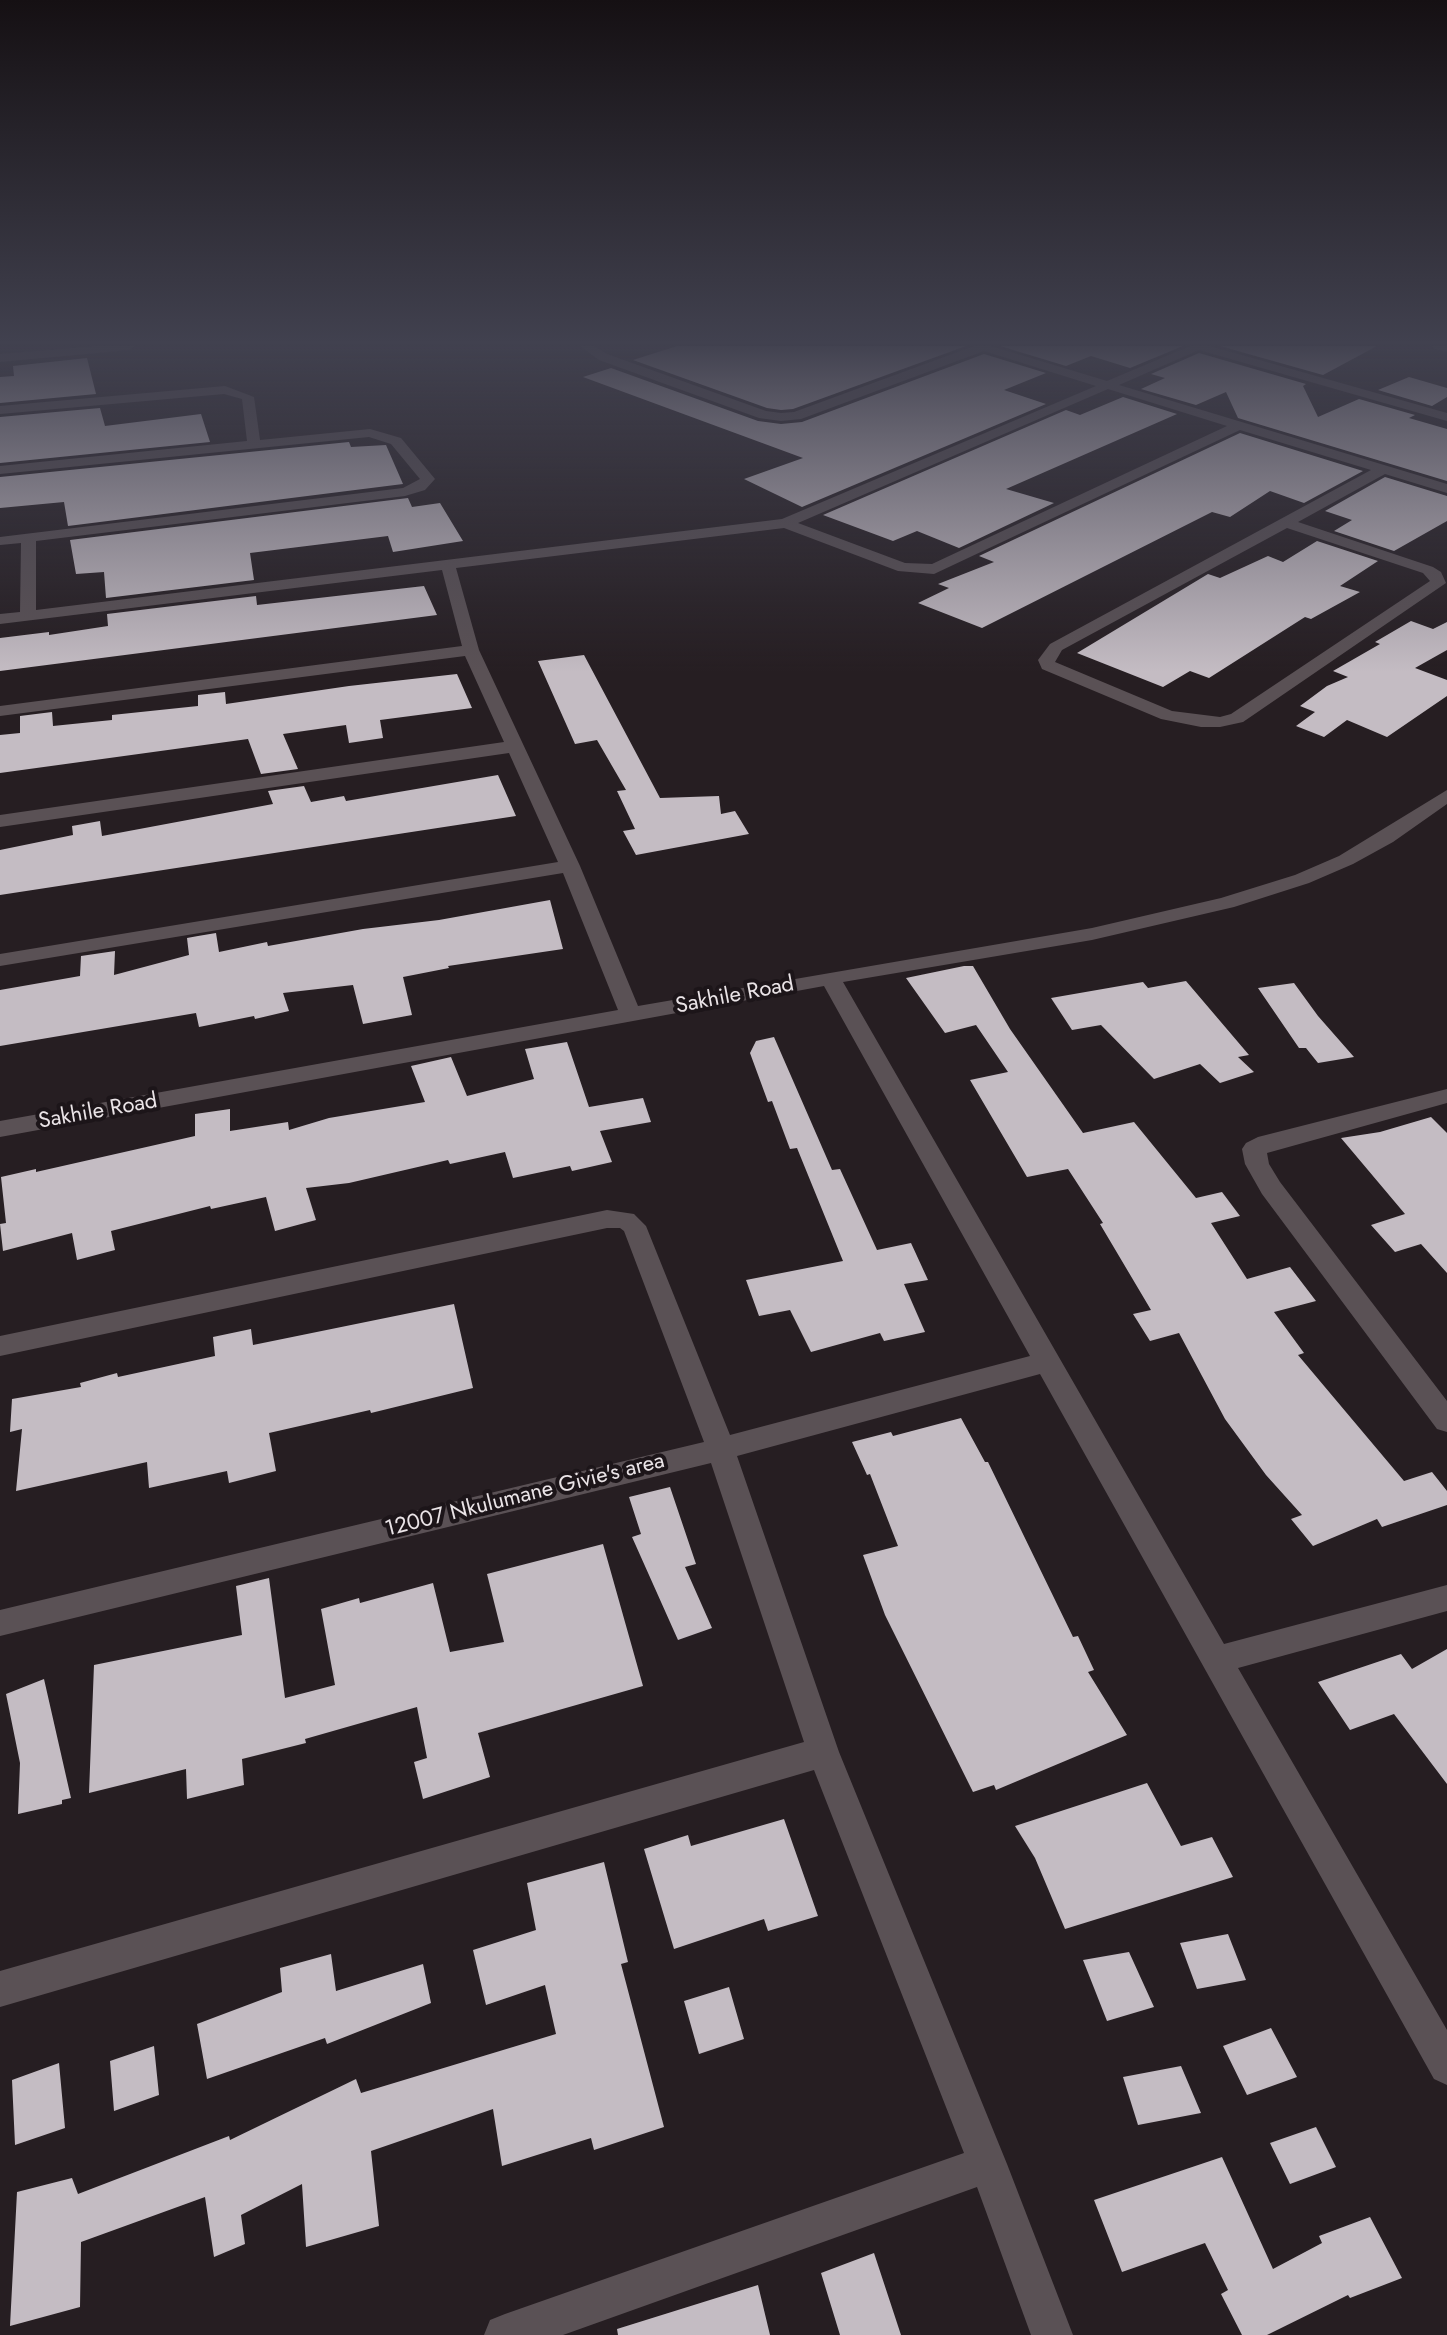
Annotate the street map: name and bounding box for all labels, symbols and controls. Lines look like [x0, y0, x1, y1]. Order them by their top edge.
street label: Sakhile Road [674, 972, 796, 1020]
street label: Sakhile Road [37, 1089, 159, 1135]
street label: 12007 Nkulumane Givie's area [383, 1448, 667, 1544]

